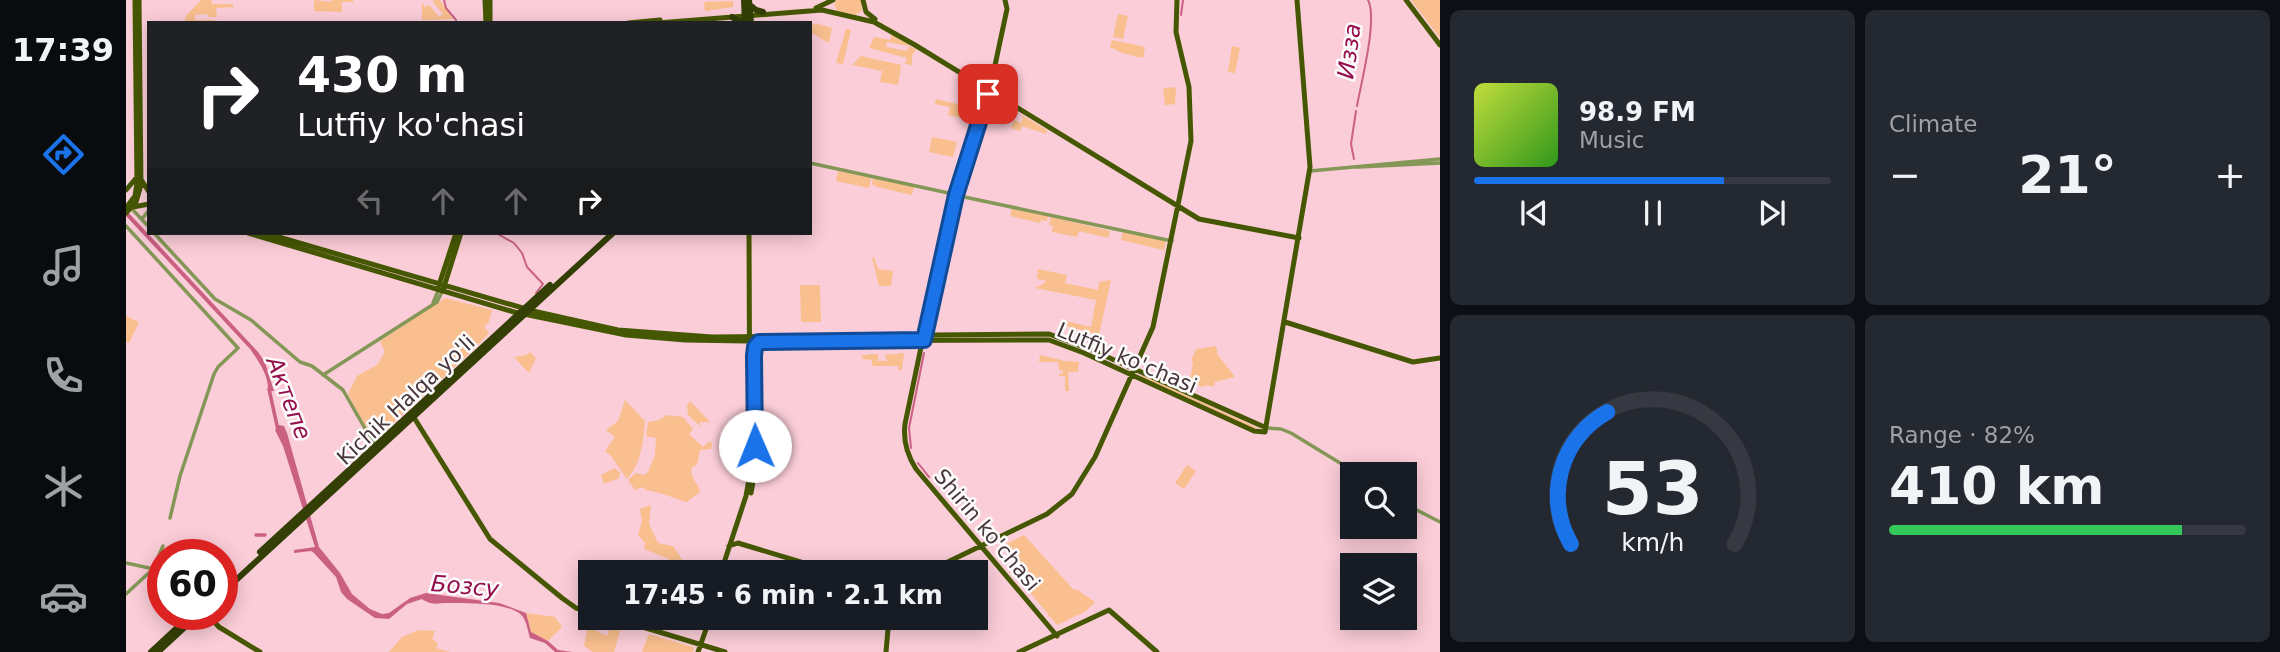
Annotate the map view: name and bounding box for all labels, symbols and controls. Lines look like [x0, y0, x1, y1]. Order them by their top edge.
water label: Изза [1332, 22, 1366, 80]
text: 17:39 [12, 31, 114, 69]
text: 430 m [297, 47, 467, 104]
icon: right [182, 49, 273, 140]
pin [958, 64, 1018, 124]
icon: arrive [969, 75, 1007, 113]
text: 98.9 FM [1579, 97, 1696, 127]
text: Lutfiy ko'chasi [297, 106, 525, 144]
text: Climate [1889, 111, 1978, 137]
text: Music [1579, 127, 1644, 153]
icon: directions [39, 130, 88, 179]
text: 21° [2018, 145, 2117, 205]
text: − [1889, 153, 1921, 197]
text: + [2214, 153, 2246, 197]
icon: left [351, 182, 389, 220]
icon: ahead [424, 182, 462, 220]
icon: ahead [497, 182, 535, 220]
icon: right [570, 182, 608, 220]
icon: previous [1515, 194, 1553, 232]
icon: pause [1634, 194, 1672, 232]
icon: next [1753, 194, 1791, 232]
icon: music [39, 241, 88, 290]
street label: Lutfiy ko'chasi [1053, 318, 1201, 398]
street label: Kichik Halqa yo'li [332, 330, 480, 470]
icon: phone [39, 351, 88, 400]
water label: Актепе [261, 351, 317, 443]
position arrow [718, 409, 792, 483]
text: Range · 82% [1889, 422, 2035, 448]
text: 53 [1602, 447, 1703, 532]
text: 410 km [1889, 456, 2104, 516]
icon: climate [39, 462, 88, 511]
map controls [1340, 462, 1417, 630]
button: search [1340, 462, 1417, 539]
street label: Shirin ko'chasi [929, 464, 1045, 596]
text: km/h [1621, 528, 1684, 557]
speed limit sign: 60 [147, 539, 238, 630]
button: layers [1340, 553, 1417, 630]
water label: Бозсу [430, 570, 501, 602]
icon: car [39, 572, 88, 621]
text: 17:45 · 6 min · 2.1 km [623, 580, 943, 610]

